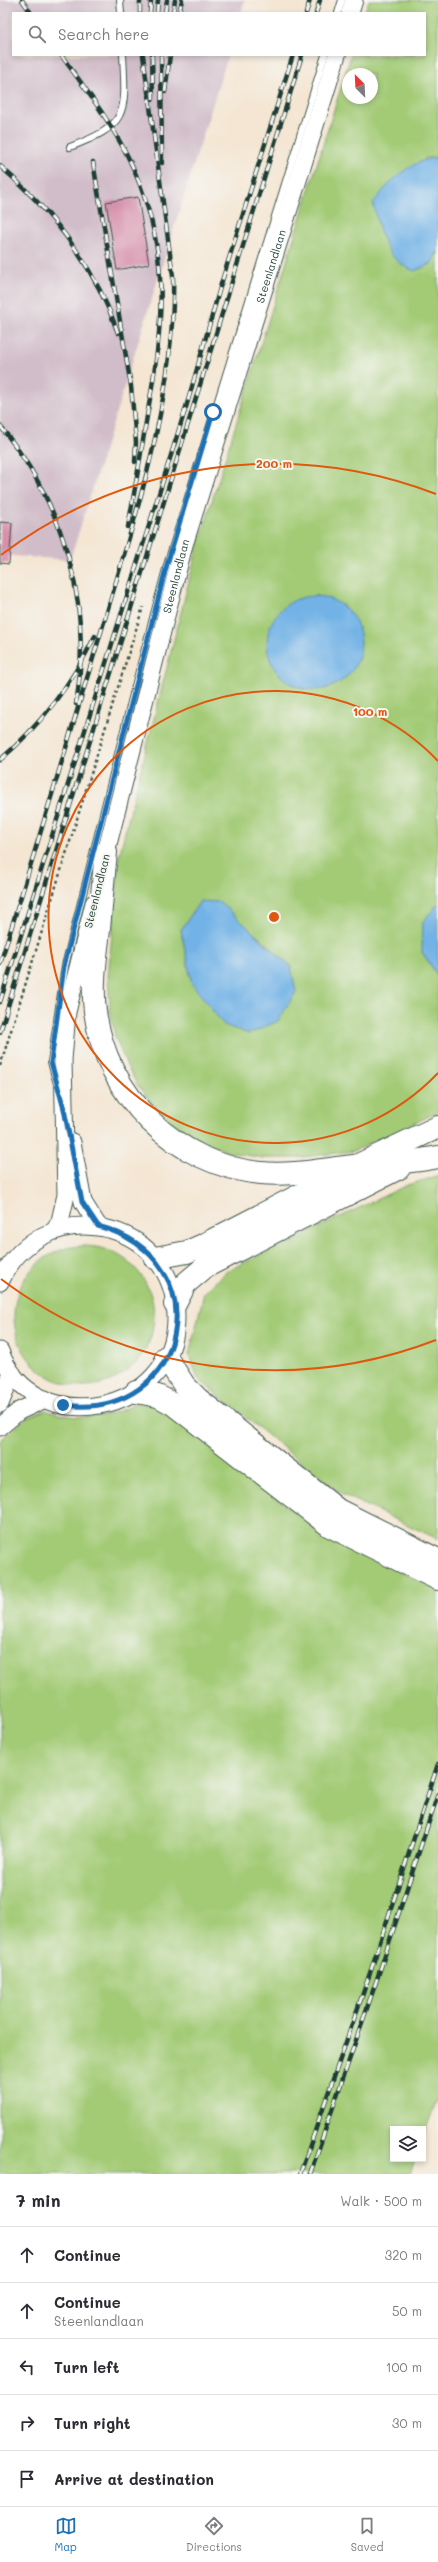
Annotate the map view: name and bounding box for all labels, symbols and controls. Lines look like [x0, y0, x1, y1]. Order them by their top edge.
search box [12, 12, 426, 56]
icon: search [26, 23, 48, 45]
text: Search here [58, 24, 149, 44]
north arrow [342, 68, 378, 104]
street label: Steenlandlaan [252, 228, 289, 305]
route start [204, 403, 222, 421]
text: 200 m [256, 455, 292, 471]
street label: Steenlandlaan [159, 537, 192, 615]
text: 100 m [353, 703, 387, 719]
street label: Steenlandlaan [80, 852, 113, 930]
centre of rings [267, 910, 281, 924]
route end [54, 1396, 72, 1414]
map controls [390, 2126, 426, 2162]
button: layers [390, 2126, 426, 2162]
text: 7 min [16, 2189, 61, 2211]
text: Walk · 500 m [340, 2192, 422, 2209]
icon: ahead [16, 2244, 38, 2266]
text: Continue [54, 2245, 121, 2265]
text: 320 m [385, 2246, 422, 2263]
text: Continue [54, 2292, 121, 2312]
icon: ahead [16, 2300, 38, 2322]
text: 50 m [392, 2302, 422, 2319]
text: Steenlandlaan [54, 2312, 144, 2329]
icon: left [16, 2356, 38, 2378]
text: Turn left [54, 2357, 119, 2377]
text: 100 m [386, 2358, 422, 2375]
icon: right [16, 2412, 38, 2434]
text: Turn right [54, 2413, 131, 2433]
text: 30 m [392, 2414, 422, 2431]
icon: arrive [16, 2468, 38, 2490]
text: Arrive at destination [54, 2469, 214, 2489]
tab: Map [55, 2515, 77, 2554]
tab: Directions [186, 2515, 242, 2554]
tab: Saved [351, 2515, 383, 2554]

